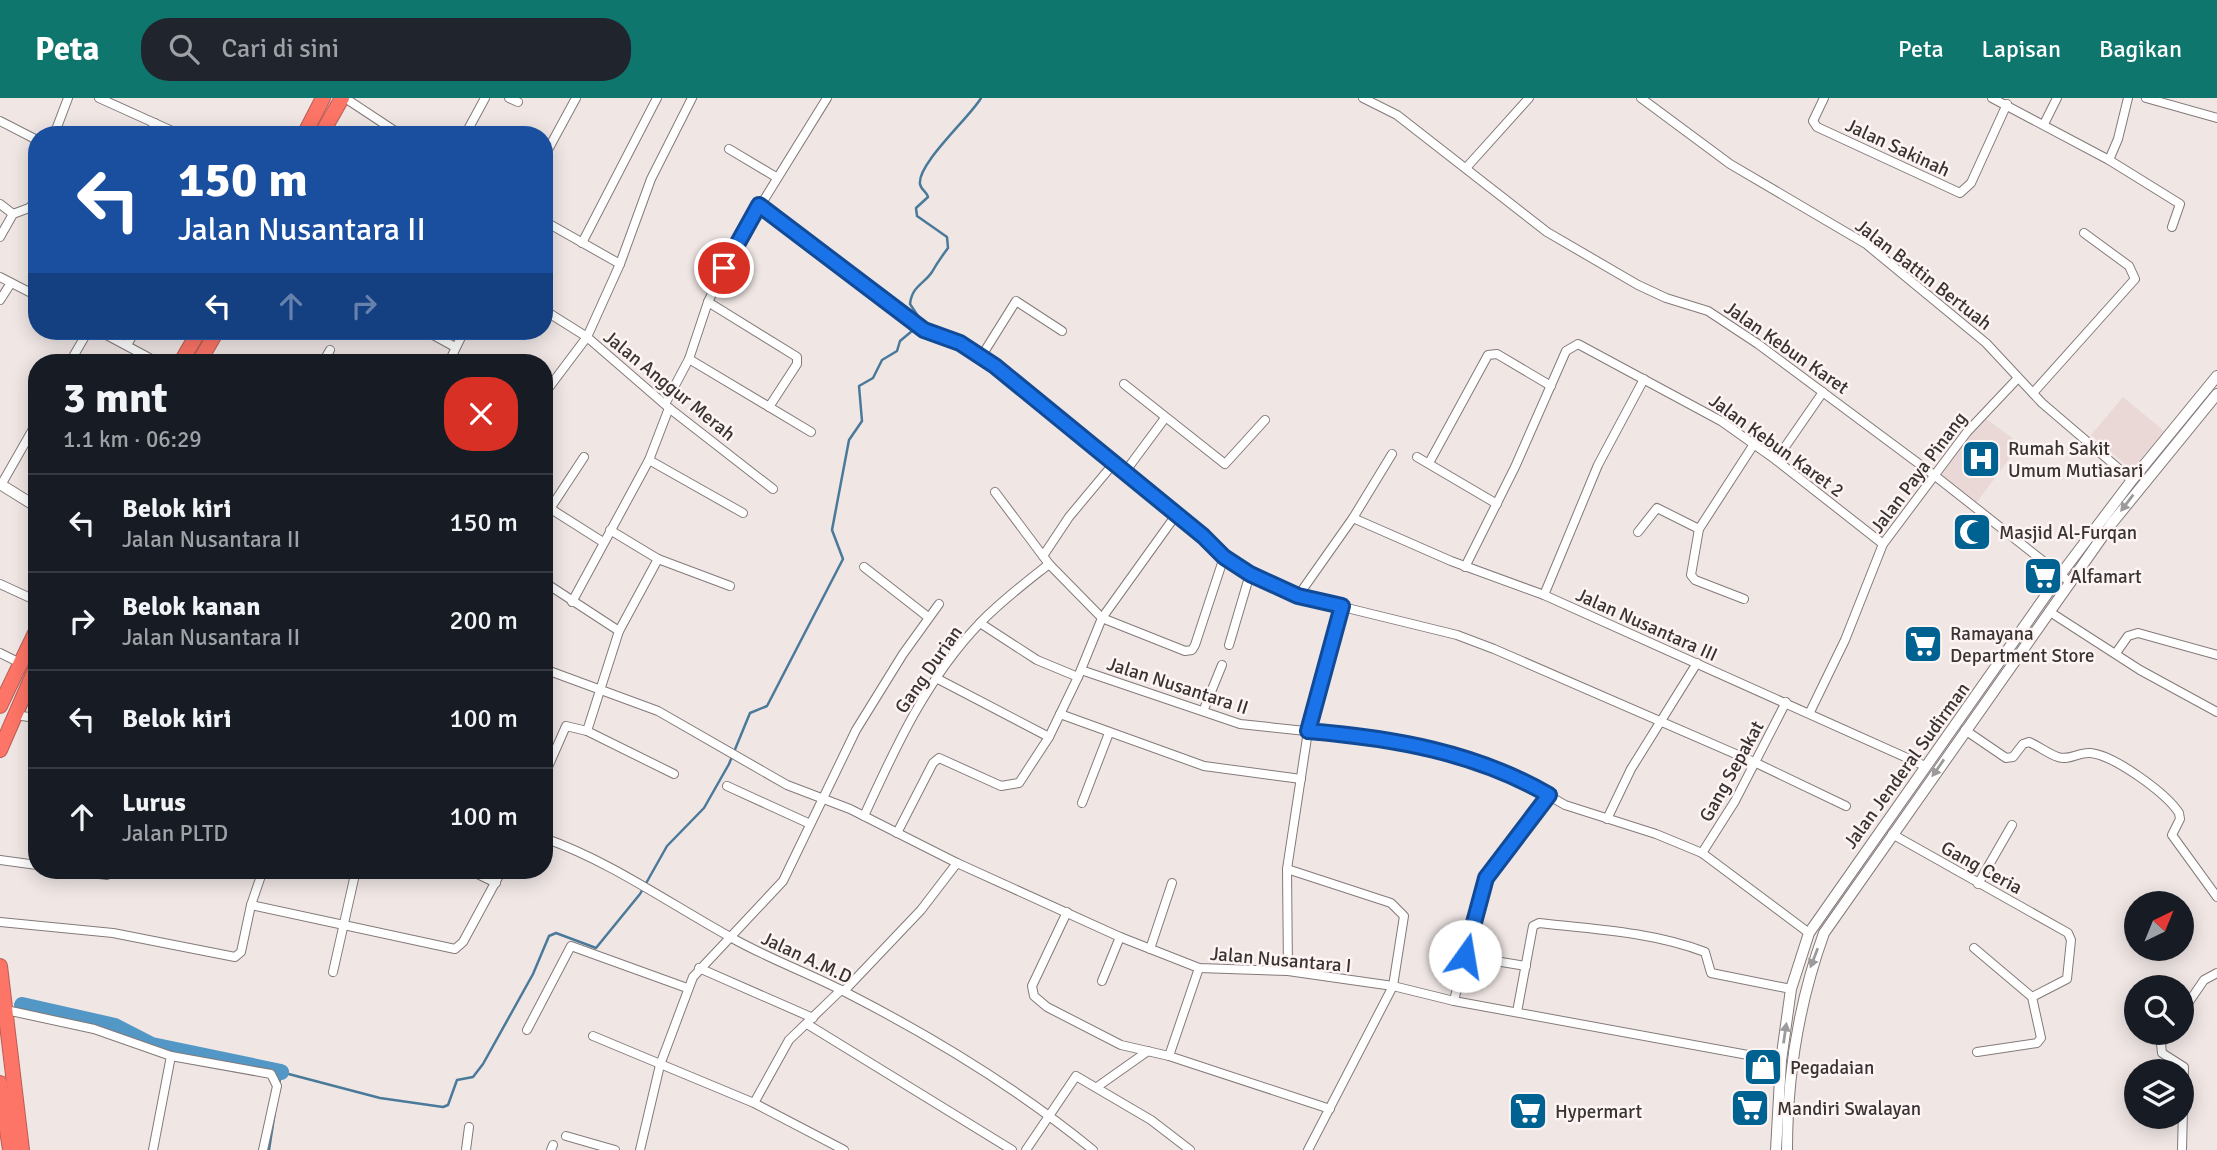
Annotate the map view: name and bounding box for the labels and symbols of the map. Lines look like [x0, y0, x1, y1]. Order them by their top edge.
street label: Jalan Sakinah [1842, 113, 1954, 183]
street label: Jalan Battin Bertuah [1850, 214, 1997, 336]
pin [694, 238, 754, 298]
street label: Jalan Kebun Karet [1719, 296, 1854, 400]
street label: Jalan Anggur Merah [599, 325, 740, 446]
street label: Jalan Kebun Karet 2 [1704, 389, 1849, 503]
street label: Jalan Paya Pinang [1865, 407, 1972, 538]
place label: Rumah Sakit Umum Mutiasari [2008, 437, 2143, 483]
hospital icon: Rumah Sakit Umum Mutiasari [1960, 438, 2002, 480]
one-way arrow [2120, 494, 2135, 512]
mosque icon: Masjid Al-Furqan [1951, 511, 1993, 553]
place label: Masjid Al-Furqan [1999, 521, 2137, 545]
supermarket icon: Alfamart [2022, 555, 2064, 597]
place label: Alfamart [2070, 565, 2142, 589]
street label: Jalan Nusantara III [1572, 583, 1721, 667]
street label: Gang Durian [890, 621, 968, 718]
place label: Ramayana Department Store [1950, 622, 2094, 668]
supermarket icon: Ramayana Department Store [1902, 623, 1944, 665]
street label: Jalan Nusantara II [1104, 652, 1251, 720]
street label: Jalan Jenderal Sudirman [1838, 678, 1975, 854]
street label: Gang Sepakat [1694, 716, 1770, 826]
one-way arrow [1931, 759, 1945, 777]
street label: Gang Ceria [1937, 836, 2026, 900]
north arrow [2124, 891, 2194, 961]
position arrow [1428, 919, 1502, 993]
street label: Jalan A.M.D [757, 926, 856, 989]
street label: Jalan Nusantara I [1209, 942, 1352, 978]
one-way arrow [1809, 948, 1820, 969]
one-way arrow [1779, 1022, 1790, 1044]
shop icon: Pegadaian [1742, 1046, 1784, 1088]
place label: Pegadaian [1790, 1056, 1874, 1080]
supermarket icon: Mandiri Swalayan [1729, 1087, 1771, 1129]
supermarket icon: Hypermart [1507, 1090, 1549, 1132]
place label: Mandiri Swalayan [1777, 1097, 1921, 1121]
place label: Hypermart [1555, 1100, 1642, 1124]

